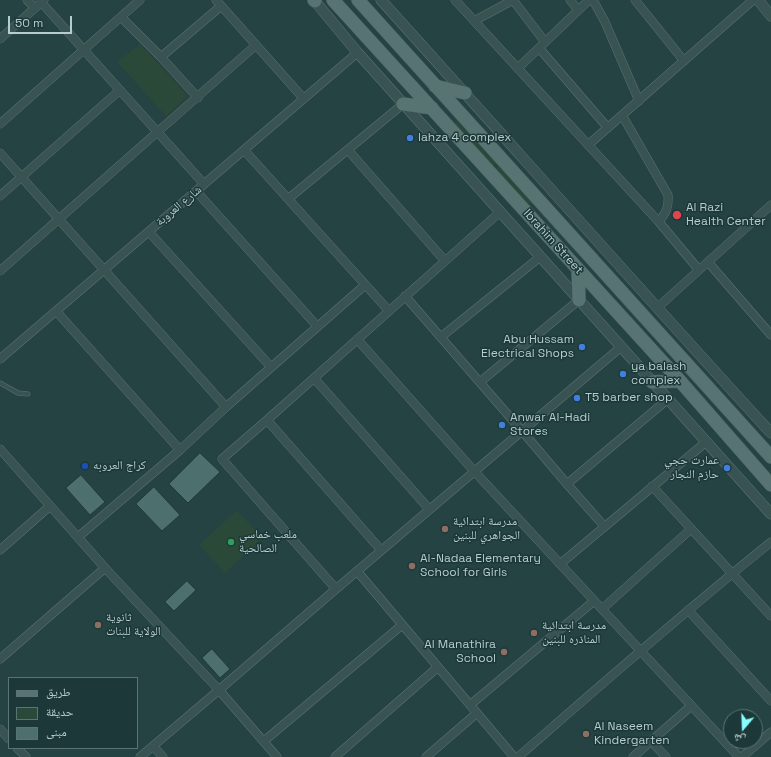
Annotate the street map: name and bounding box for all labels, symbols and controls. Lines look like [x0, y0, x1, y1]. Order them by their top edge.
scale bar [10, 8, 74, 34]
text: 50 m [15, 15, 43, 31]
place label: lahza 4 complex [418, 131, 511, 145]
marker: lahza 4 complex [405, 133, 415, 143]
street label: شارع العروبة [153, 183, 205, 229]
place label: Al Razi Health Center [686, 201, 766, 229]
street label: Ibrahim Street [520, 207, 586, 277]
marker: Al Razi Health Center [671, 209, 683, 221]
place label: Abu Hussam Electrical Shops [481, 333, 574, 361]
marker: Abu Hussam Electrical Shops [577, 342, 587, 352]
place label: ya balash complex [631, 360, 686, 388]
marker: ya balash complex [618, 369, 628, 379]
place label: T5 barber shop [585, 391, 673, 405]
marker: T5 barber shop [572, 393, 582, 403]
place label: Anwar Al-Hadi Stores [510, 411, 590, 439]
marker: Anwar Al-Hadi Stores [497, 420, 507, 430]
place label: عمارت حجي حازم النجار [664, 454, 719, 482]
place label: كراج العروبه [93, 459, 146, 473]
marker: كراج العروبه [80, 461, 90, 471]
marker: عمارت حجي حازم النجار [722, 463, 732, 473]
place label: مدرسة ابتدائية الجواهري للبنين [453, 515, 520, 543]
marker: مدرسة ابتدائية الجواهري للبنين [440, 524, 450, 534]
place label: ملعب خماسي الصالحية [239, 528, 297, 556]
marker: ملعب خماسي الصالحية [226, 537, 236, 547]
place label: Al-Nadaa Elementary School for Girls [420, 552, 541, 580]
marker: Al-Nadaa Elementary School for Girls [407, 561, 417, 571]
place label: ثانوية الولاية للبنات [106, 611, 161, 639]
place label: مدرسة ابتدائية المناذره للبنين [542, 619, 606, 647]
marker: ثانوية الولاية للبنات [93, 620, 103, 630]
marker: مدرسة ابتدائية المناذره للبنين [529, 628, 539, 638]
place label: Al Manathira School [424, 638, 496, 666]
marker: Al Manathira School [499, 647, 509, 657]
legend [8, 677, 138, 749]
text: طريق [46, 684, 71, 700]
text: حديقة [46, 704, 74, 720]
north arrow [723, 709, 763, 749]
place label: Al Naseem Kindergarten [594, 720, 670, 748]
text: مبنى [46, 724, 67, 740]
marker: Al Naseem Kindergarten [581, 729, 591, 739]
text: ش [732, 731, 747, 748]

